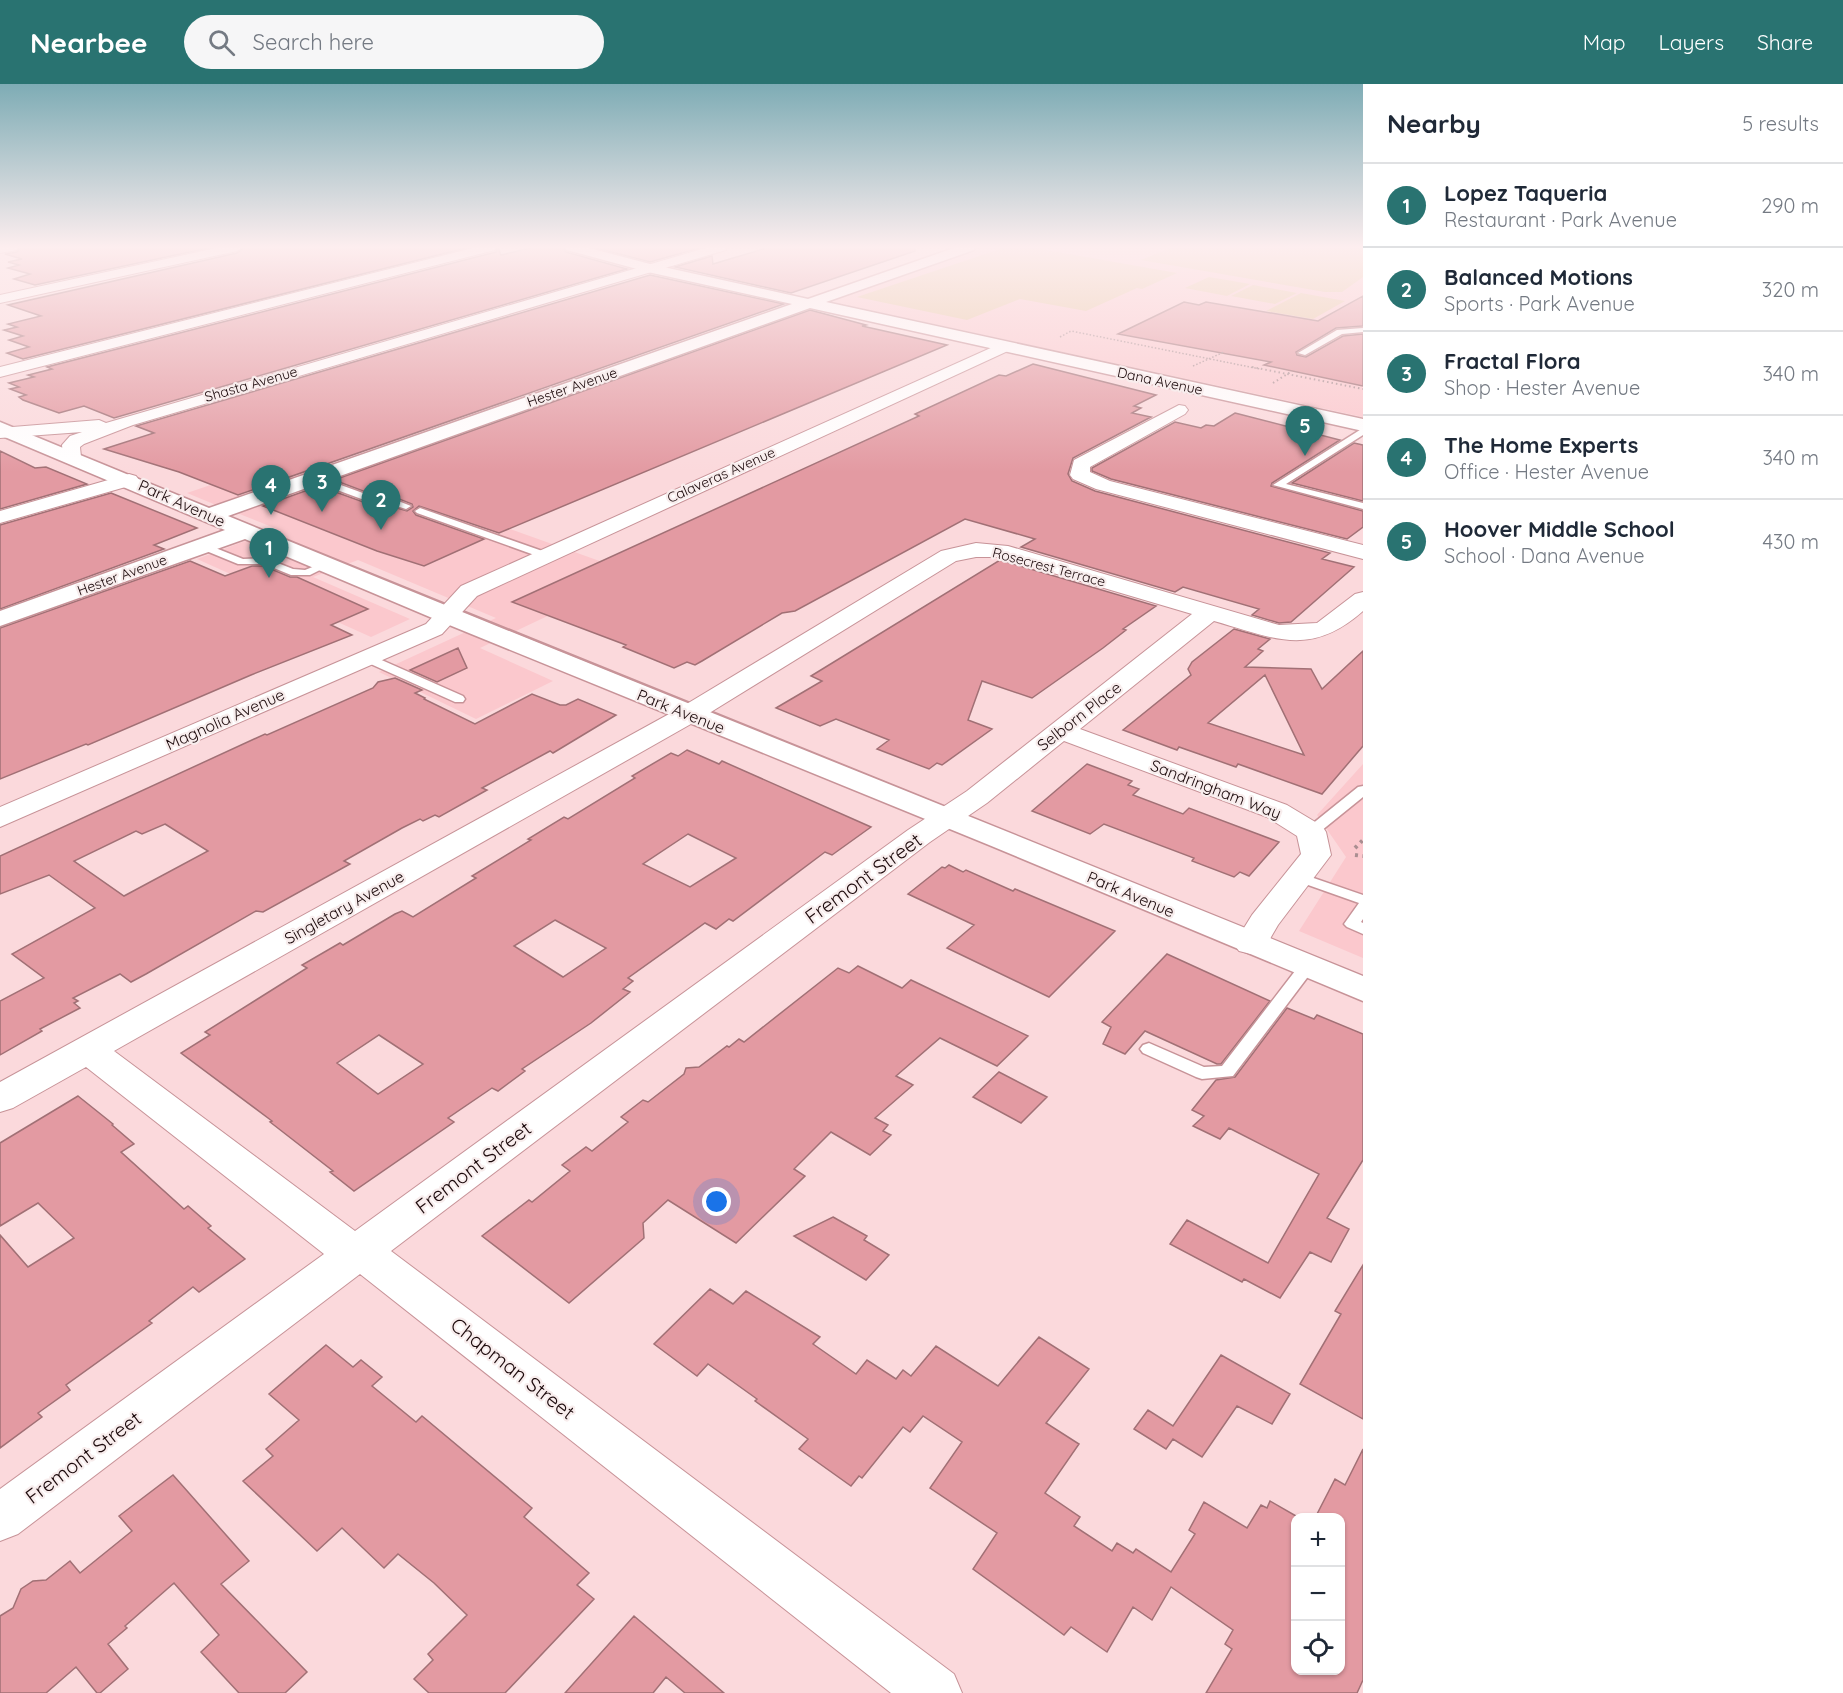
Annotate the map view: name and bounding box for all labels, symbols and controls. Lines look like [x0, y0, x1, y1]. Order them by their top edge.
search box [184, 15, 604, 69]
text: Nearbee [30, 25, 148, 60]
icon: search [205, 26, 238, 59]
text: Search here [253, 28, 374, 56]
text: Map [1583, 29, 1626, 55]
text: Layers [1659, 29, 1724, 55]
text: Share [1757, 29, 1813, 55]
text: Nearby [1387, 107, 1481, 140]
text: 5 results [1742, 111, 1819, 136]
text: Lopez Taqueria [1444, 179, 1607, 207]
text: 1 [1403, 193, 1410, 218]
text: 290 m [1761, 193, 1819, 218]
text: Restaurant · Park Avenue [1444, 207, 1677, 232]
text: Balanced Motions [1444, 263, 1633, 291]
text: 2 [1401, 277, 1412, 302]
text: 320 m [1762, 277, 1819, 302]
text: Sports · Park Avenue [1444, 291, 1635, 316]
text: Fractal Flora [1444, 347, 1581, 375]
text: 3 [1401, 361, 1412, 386]
text: 340 m [1762, 361, 1819, 386]
street label: Shasta Avenue [202, 362, 300, 406]
street label: Hester Avenue [525, 363, 620, 411]
street label: Dana Avenue [1116, 363, 1204, 399]
text: Shop · Hester Avenue [1444, 375, 1640, 400]
pin: 5 [1286, 406, 1324, 456]
text: The Home Experts [1444, 431, 1638, 459]
street label: Calaveras Avenue [664, 443, 778, 507]
text: 4 [1401, 445, 1412, 470]
text: 340 m [1762, 445, 1819, 470]
text: Office · Hester Avenue [1444, 459, 1649, 484]
pin: 3 [302, 462, 342, 512]
pin: 4 [252, 466, 290, 515]
street label: Park Avenue [135, 475, 229, 531]
pin: 2 [362, 480, 400, 530]
text: Hoover Middle School [1444, 515, 1675, 543]
pin: 1 [250, 528, 288, 578]
text: 5 [1401, 529, 1412, 554]
text: 430 m [1762, 529, 1819, 554]
street label: Rosecrest Terrace [990, 543, 1108, 591]
text: School · Dana Avenue [1444, 543, 1645, 568]
street label: Hester Avenue [75, 550, 169, 600]
street label: Selborn Place [1033, 677, 1125, 755]
street label: Magnolia Avenue [163, 684, 287, 754]
street label: Park Avenue [634, 684, 728, 738]
street label: Sandringham Way [1148, 755, 1284, 823]
street label: Fremont Street [800, 827, 927, 929]
street label: Singletary Avenue [281, 866, 407, 948]
street label: Park Avenue [1084, 867, 1178, 921]
street label: Fremont Street [410, 1115, 536, 1219]
your location [702, 1187, 731, 1216]
street label: Chapman Street [446, 1312, 580, 1424]
street label: Fremont Street [20, 1405, 146, 1509]
map controls [1291, 1513, 1345, 1675]
button: + [1291, 1513, 1345, 1567]
button: − [1291, 1567, 1345, 1621]
button: locate [1291, 1621, 1345, 1675]

